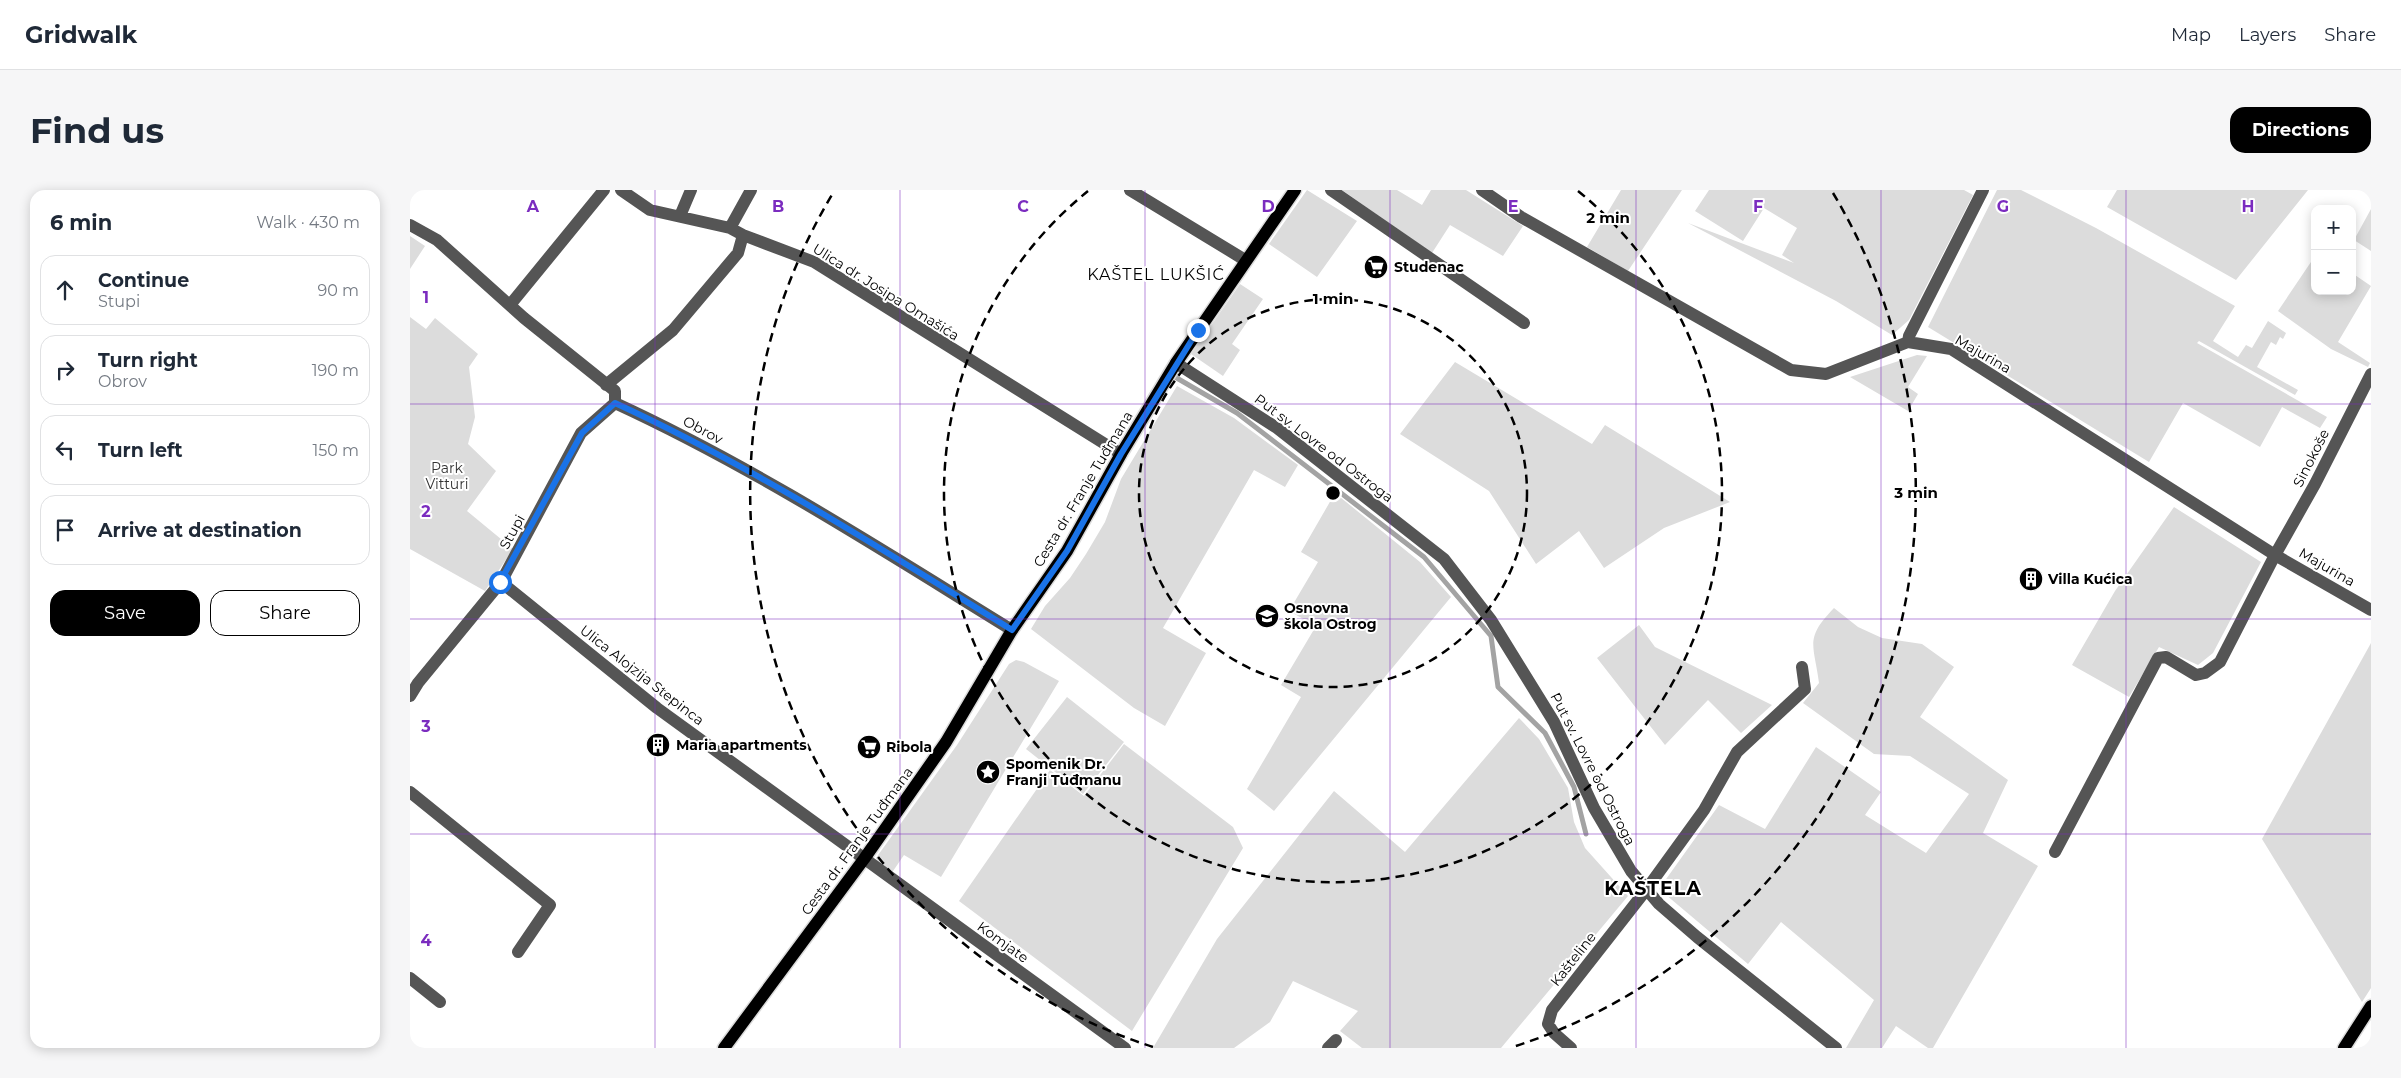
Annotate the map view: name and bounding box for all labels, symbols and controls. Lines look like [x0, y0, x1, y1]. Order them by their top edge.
text: Gridwalk [25, 20, 137, 49]
text: Map [2171, 24, 2211, 46]
text: Layers [2239, 24, 2296, 46]
text: Share [2324, 24, 2376, 46]
button: Directions [2230, 107, 2371, 153]
text: Find us [30, 109, 164, 152]
text: A [526, 197, 540, 216]
text: B [772, 197, 784, 216]
text: C [1017, 197, 1029, 216]
text: D [1261, 197, 1275, 216]
text: E [1508, 197, 1518, 216]
text: F [1753, 197, 1763, 216]
text: G [1997, 197, 2009, 216]
text: H [2242, 197, 2254, 216]
map controls [2311, 205, 2356, 295]
button: + [2311, 205, 2356, 250]
text: 2 min [1586, 208, 1630, 227]
text: 6 min [50, 210, 112, 235]
text: Walk · 430 m [256, 213, 360, 232]
street label: Ulica dr. Josipa Omašića [809, 239, 963, 345]
button: − [2311, 250, 2356, 295]
supermarket icon: Studenac [1363, 254, 1389, 280]
place label: Studenac [1394, 258, 1465, 276]
district label: KAŠTEL LUKŠIĆ [1087, 265, 1225, 284]
text: Continue [98, 269, 189, 292]
icon: ahead [51, 276, 79, 304]
text: 90 m [317, 281, 359, 300]
text: 1 [423, 288, 429, 307]
text: 1 min [1313, 289, 1353, 308]
text: Stupi [98, 292, 140, 311]
route end [1187, 319, 1210, 342]
street label: Majurina [1952, 331, 2014, 377]
text: Turn right [98, 349, 198, 372]
icon: right [51, 356, 79, 384]
text: 190 m [312, 361, 359, 380]
text: Obrov [98, 372, 147, 391]
street label: Put sv. Lovre od Ostroga [1251, 390, 1397, 506]
street label: Cesta dr. Franje Tuđmana [1029, 408, 1137, 570]
street label: Obrov [680, 412, 726, 448]
street label: Sinokoše [2289, 426, 2333, 490]
icon: left [51, 436, 79, 464]
text: Turn left [98, 439, 183, 462]
text: 150 m [312, 441, 359, 460]
park label: Park Vitturi [425, 459, 469, 493]
text: 3 min [1893, 483, 1938, 502]
centre of rings [1324, 484, 1342, 502]
text: 2 [421, 502, 431, 521]
street label: Stupi [495, 511, 529, 553]
icon: arrive [51, 516, 79, 544]
text: Arrive at destination [98, 519, 302, 542]
street label: Majurina [2296, 544, 2358, 590]
building icon: Villa Kućica [2018, 566, 2044, 592]
place label: Villa Kućica [2047, 570, 2133, 588]
route start [489, 571, 512, 594]
button: Save [50, 590, 200, 636]
button: Share [210, 590, 360, 636]
place label: Osnovna škola Ostrog [1284, 599, 1377, 633]
school or university icon: Osnovna škola Ostrog [1254, 603, 1280, 629]
street label: Ulica Alojzija Stepinca [576, 621, 708, 729]
street label: Put sv. Lovre od Ostroga [1547, 689, 1639, 849]
text: 3 [420, 717, 431, 736]
building icon: Maria apartments [645, 732, 671, 758]
supermarket icon: Ribola [856, 734, 882, 760]
place label: Maria apartments [676, 736, 807, 754]
place label: Ribola [886, 738, 932, 756]
place label: Spomenik Dr. Franji Tuđmanu [1006, 755, 1122, 789]
place icon: Spomenik Dr. Franji Tuđmanu [975, 759, 1001, 785]
street label: Cesta dr. Franje Tuđmana [797, 763, 917, 919]
district label: KAŠTELA [1604, 876, 1702, 900]
street label: Komjate [974, 917, 1032, 967]
street label: Kašteline [1546, 928, 1600, 990]
text: 4 [420, 931, 432, 950]

